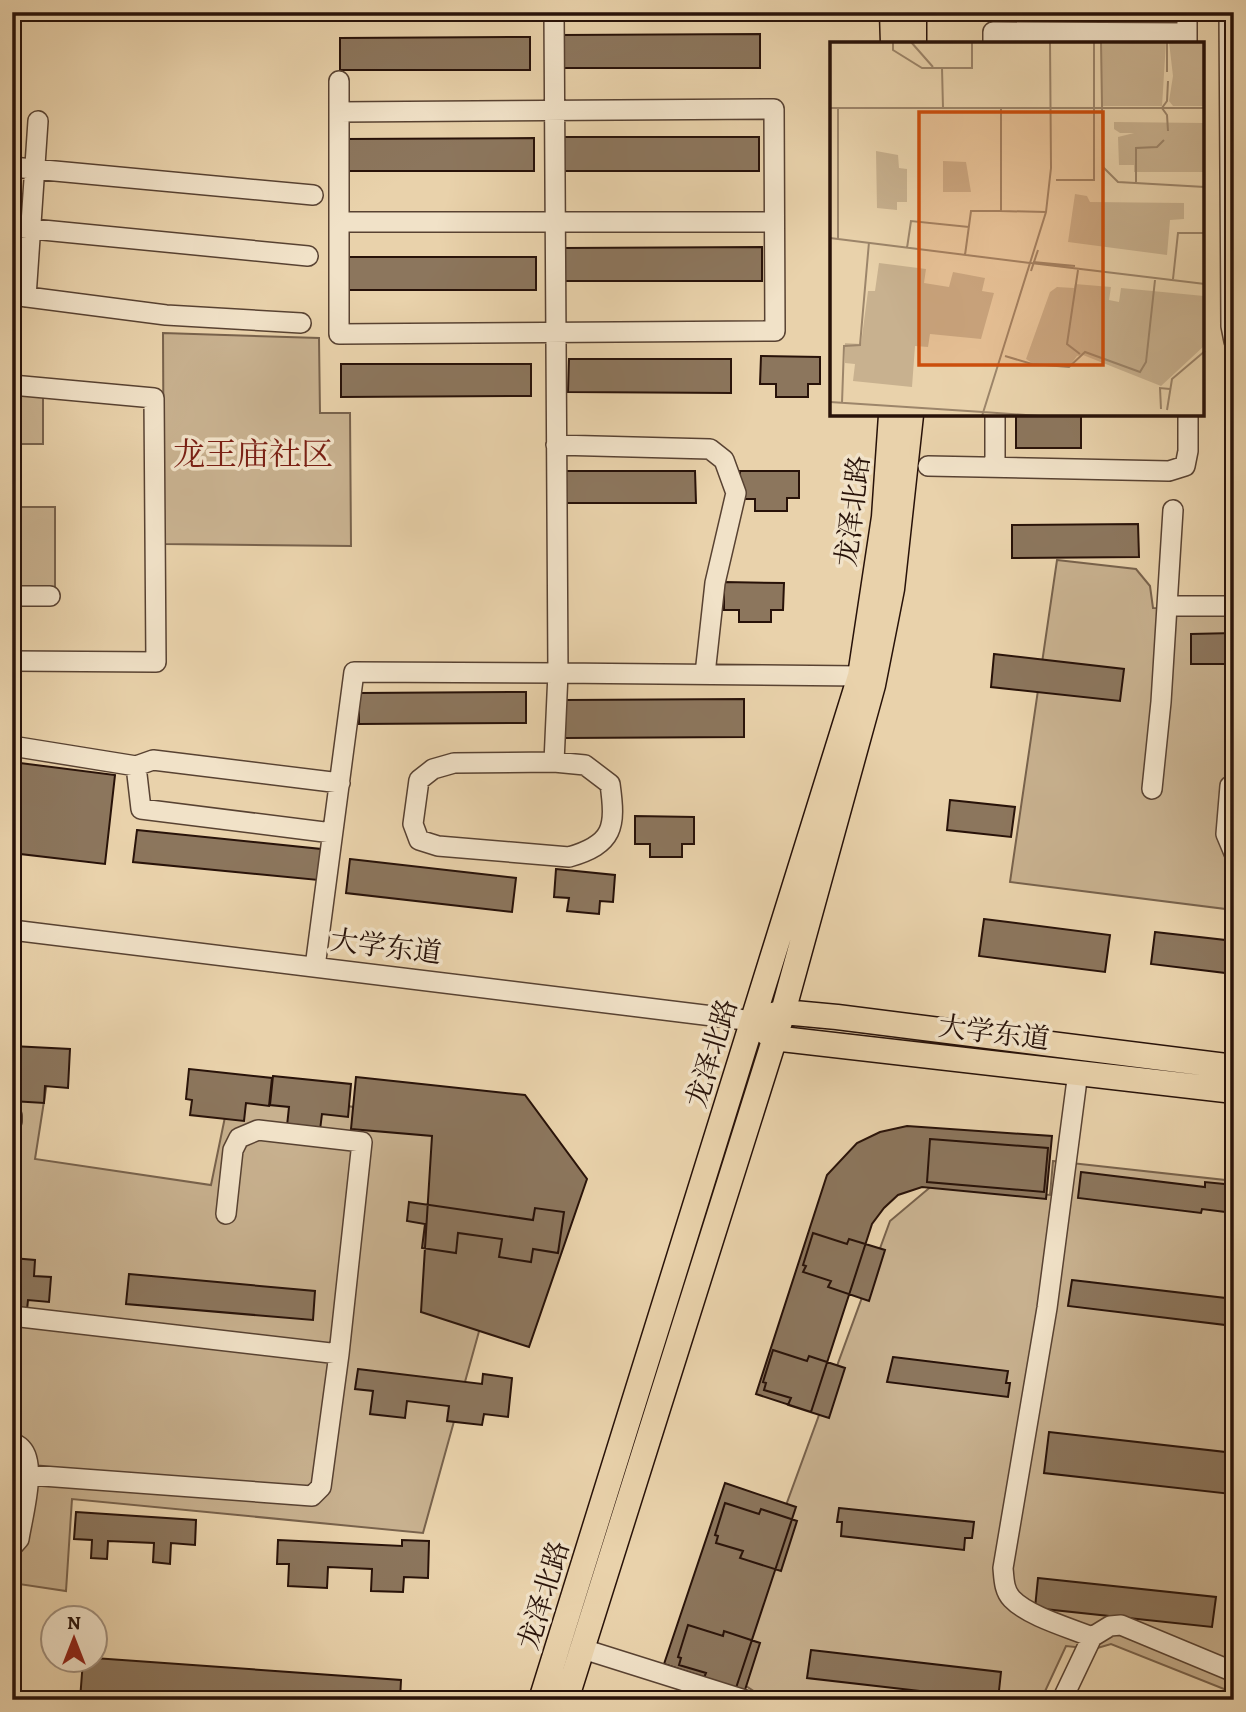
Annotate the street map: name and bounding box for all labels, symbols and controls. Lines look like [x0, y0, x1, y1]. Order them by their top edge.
inset map [830, 42, 1204, 416]
district label: 龙王庙社区 [173, 432, 333, 476]
street label: 龙泽北路 [827, 453, 879, 569]
street label: 大学东道 [328, 921, 444, 973]
street label: 龙泽北路 [677, 994, 747, 1112]
street label: 大学东道 [936, 1007, 1052, 1059]
street label: 龙泽北路 [509, 1536, 579, 1654]
north arrow [38, 1604, 108, 1674]
text: N [67, 1610, 81, 1636]

